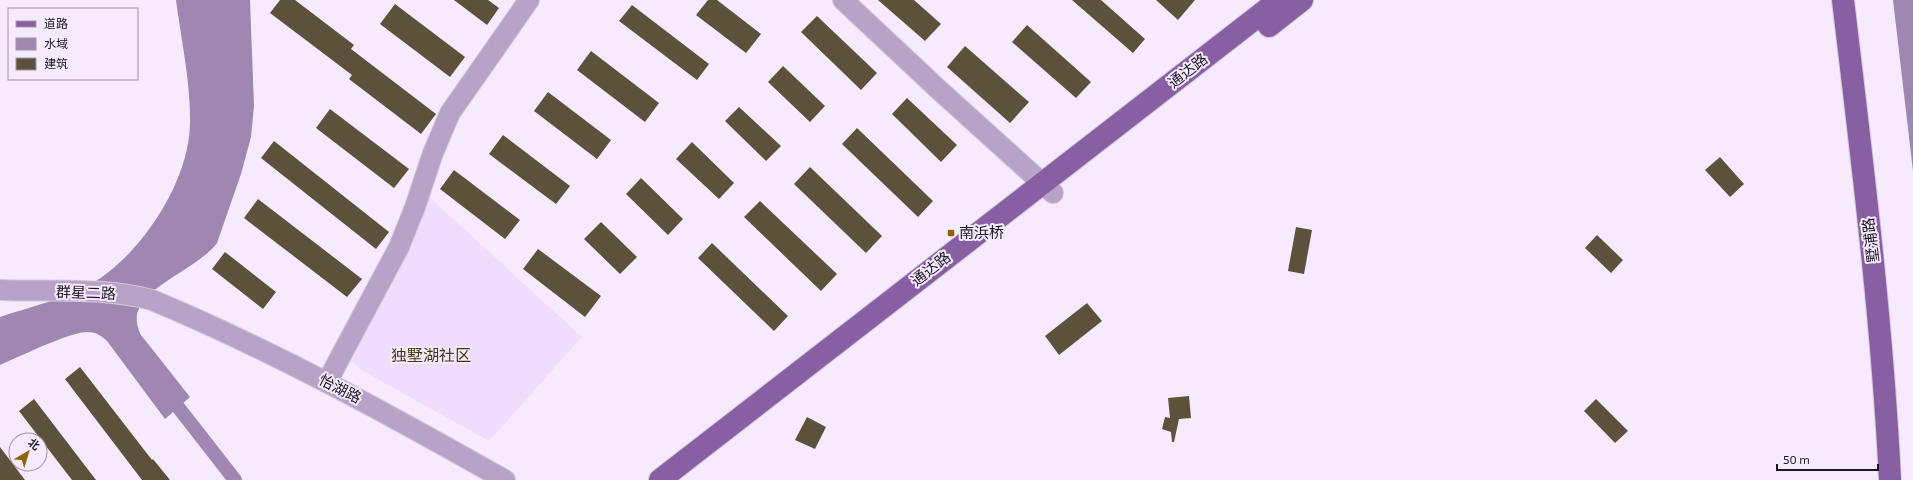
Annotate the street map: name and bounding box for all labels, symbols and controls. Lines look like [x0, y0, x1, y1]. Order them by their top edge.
legend [8, 8, 138, 80]
text: 道路 [44, 16, 68, 30]
text: 水域 [44, 36, 68, 50]
street label: 通达路 [1164, 49, 1211, 91]
text: 建筑 [44, 56, 68, 70]
street label: 墅浦路 [1858, 217, 1882, 264]
place label: 南浜桥 [959, 223, 1004, 241]
marker: 南浜桥 [946, 228, 956, 238]
street label: 通达路 [907, 247, 954, 289]
street label: 群星二路 [56, 282, 116, 302]
district label: 独墅湖社区 [391, 345, 471, 364]
street label: 怡湖路 [316, 370, 365, 406]
north arrow [8, 432, 48, 472]
text: 北 [26, 435, 43, 452]
scale bar [1777, 446, 1878, 472]
text: 50 m [1783, 452, 1810, 466]

